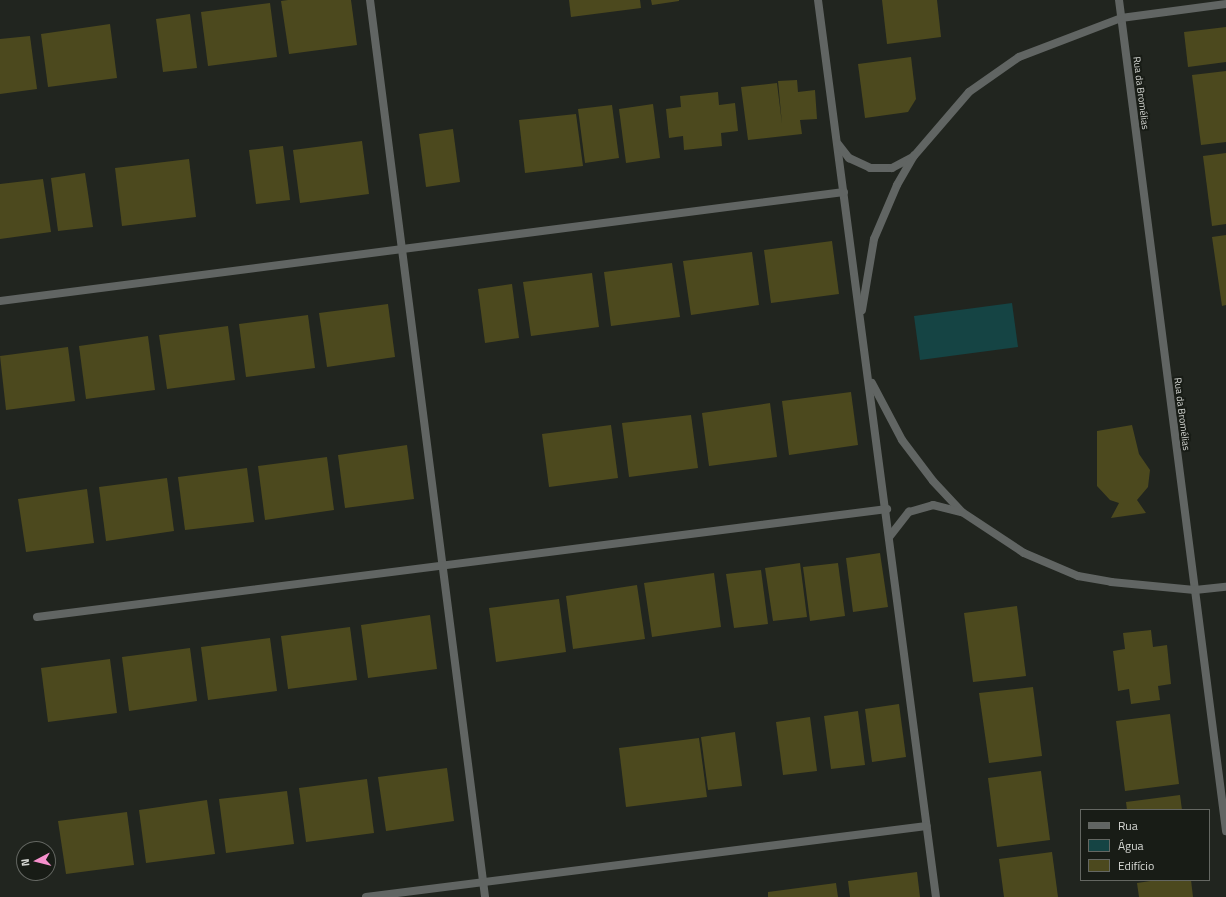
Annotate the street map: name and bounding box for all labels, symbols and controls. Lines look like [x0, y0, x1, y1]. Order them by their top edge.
street label: Rua da Bromélias [1131, 56, 1151, 130]
street label: Rua da Bromélias [1172, 377, 1192, 451]
legend [1080, 809, 1210, 881]
text: Rua [1118, 816, 1138, 835]
text: Água [1118, 836, 1144, 855]
north arrow [16, 841, 56, 881]
text: Edifício [1118, 856, 1154, 875]
text: N [17, 858, 33, 867]

